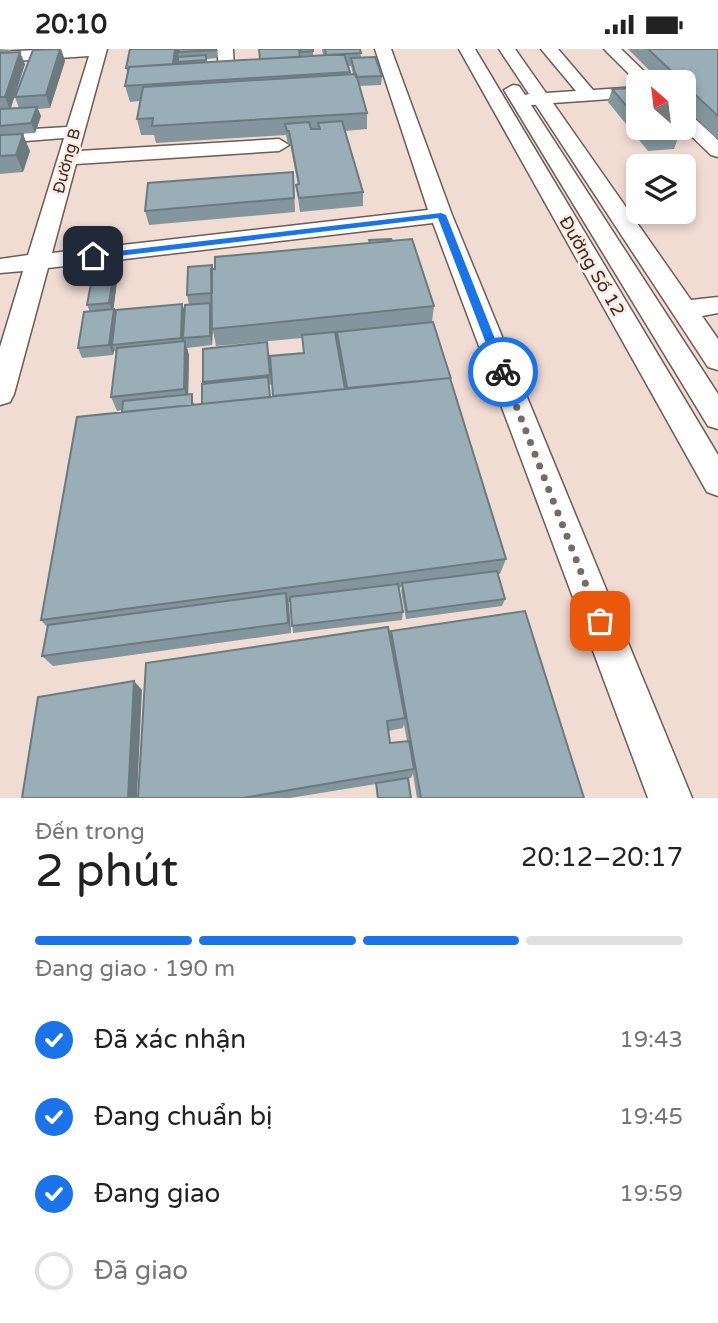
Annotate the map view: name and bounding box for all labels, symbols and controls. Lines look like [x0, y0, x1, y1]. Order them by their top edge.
text: 20:10 [35, 9, 107, 40]
north arrow [626, 70, 696, 140]
map controls [626, 70, 696, 224]
street label: Đường B [49, 126, 85, 196]
button: layers [626, 154, 696, 224]
street label: Đường Số 12 [555, 212, 629, 320]
pin [63, 226, 123, 286]
icon: home [74, 237, 112, 275]
courier [468, 337, 538, 407]
icon: bike [484, 353, 522, 391]
pin [570, 591, 630, 651]
icon: bag [581, 602, 619, 640]
text: Đến trong [35, 818, 145, 846]
text: 20:12–20:17 [521, 842, 683, 873]
text: 2 phút [35, 844, 178, 899]
text: Đang giao · 190 m [35, 955, 235, 983]
icon: check [35, 1021, 73, 1059]
text: Đã xác nhận [94, 1024, 246, 1055]
text: 19:43 [619, 1026, 683, 1054]
icon: check [35, 1098, 73, 1136]
text: Đang chuẩn bị [94, 1101, 273, 1132]
text: 19:45 [619, 1103, 683, 1131]
icon: check [35, 1175, 73, 1213]
text: Đang giao [94, 1178, 220, 1209]
text: 19:59 [619, 1180, 683, 1208]
text: Đã giao [94, 1255, 188, 1286]

